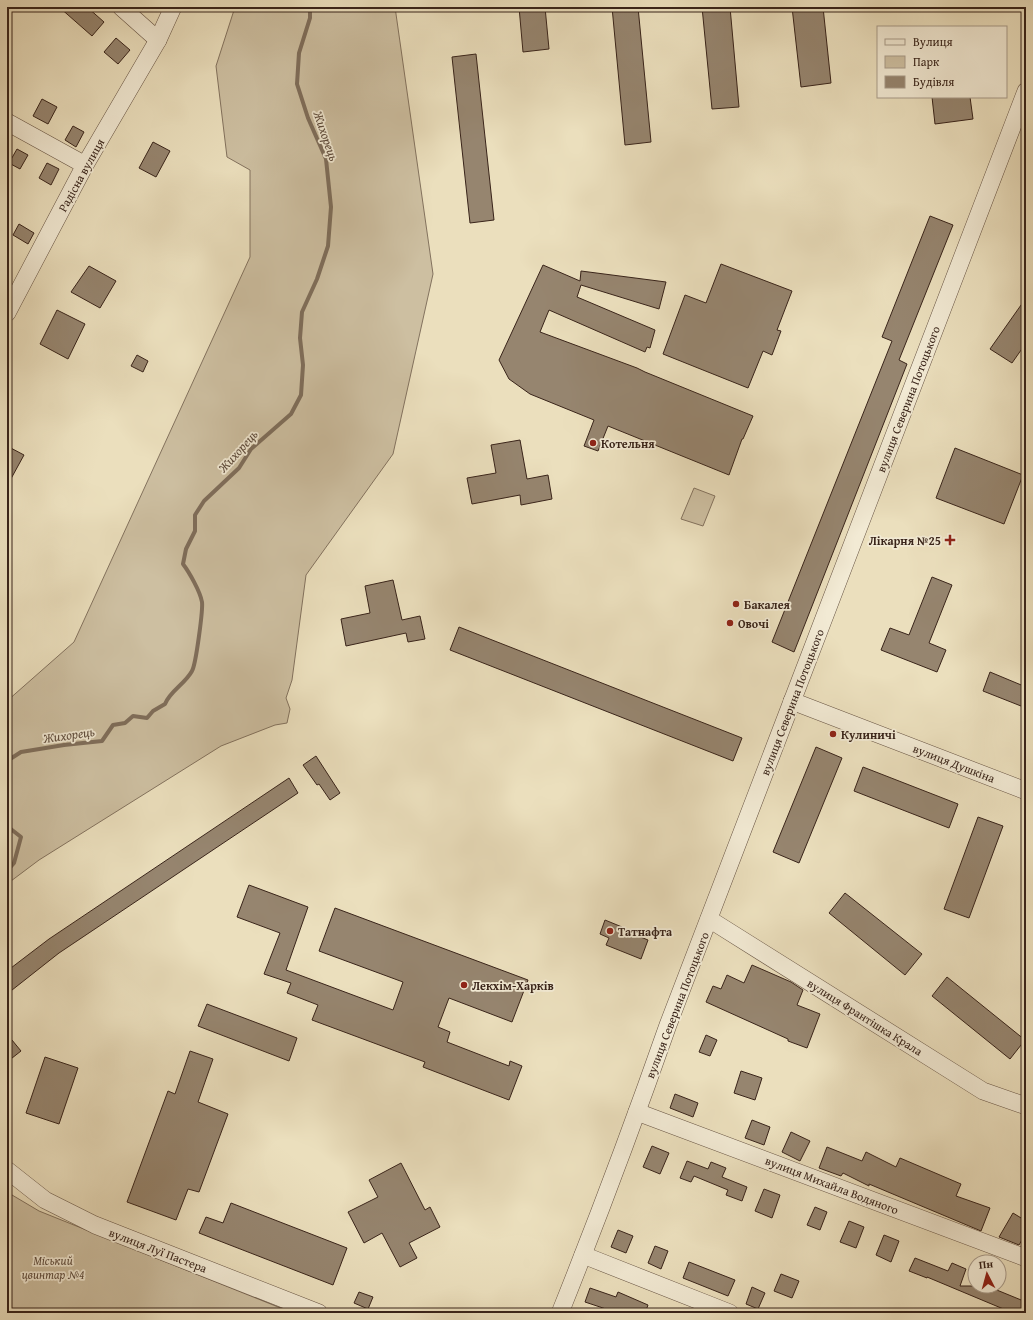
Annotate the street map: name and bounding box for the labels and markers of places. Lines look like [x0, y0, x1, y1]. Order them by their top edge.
place label: Котельня [601, 435, 655, 452]
marker: Котельня [588, 438, 598, 448]
place label: Лікарня №25 [869, 532, 941, 549]
marker: Лікарня №25 [944, 534, 956, 546]
place label: Бакалея [744, 596, 791, 613]
marker: Бакалея [731, 599, 741, 609]
place label: Овочі [738, 615, 769, 632]
marker: Овочі [725, 618, 735, 628]
place label: Кулиничі [841, 726, 896, 743]
marker: Кулиничі [828, 729, 838, 739]
place label: Татнафта [618, 923, 673, 940]
marker: Татнафта [605, 926, 615, 936]
place label: Лекхім-Харків [472, 977, 554, 994]
marker: Лекхім-Харків [459, 980, 469, 990]

